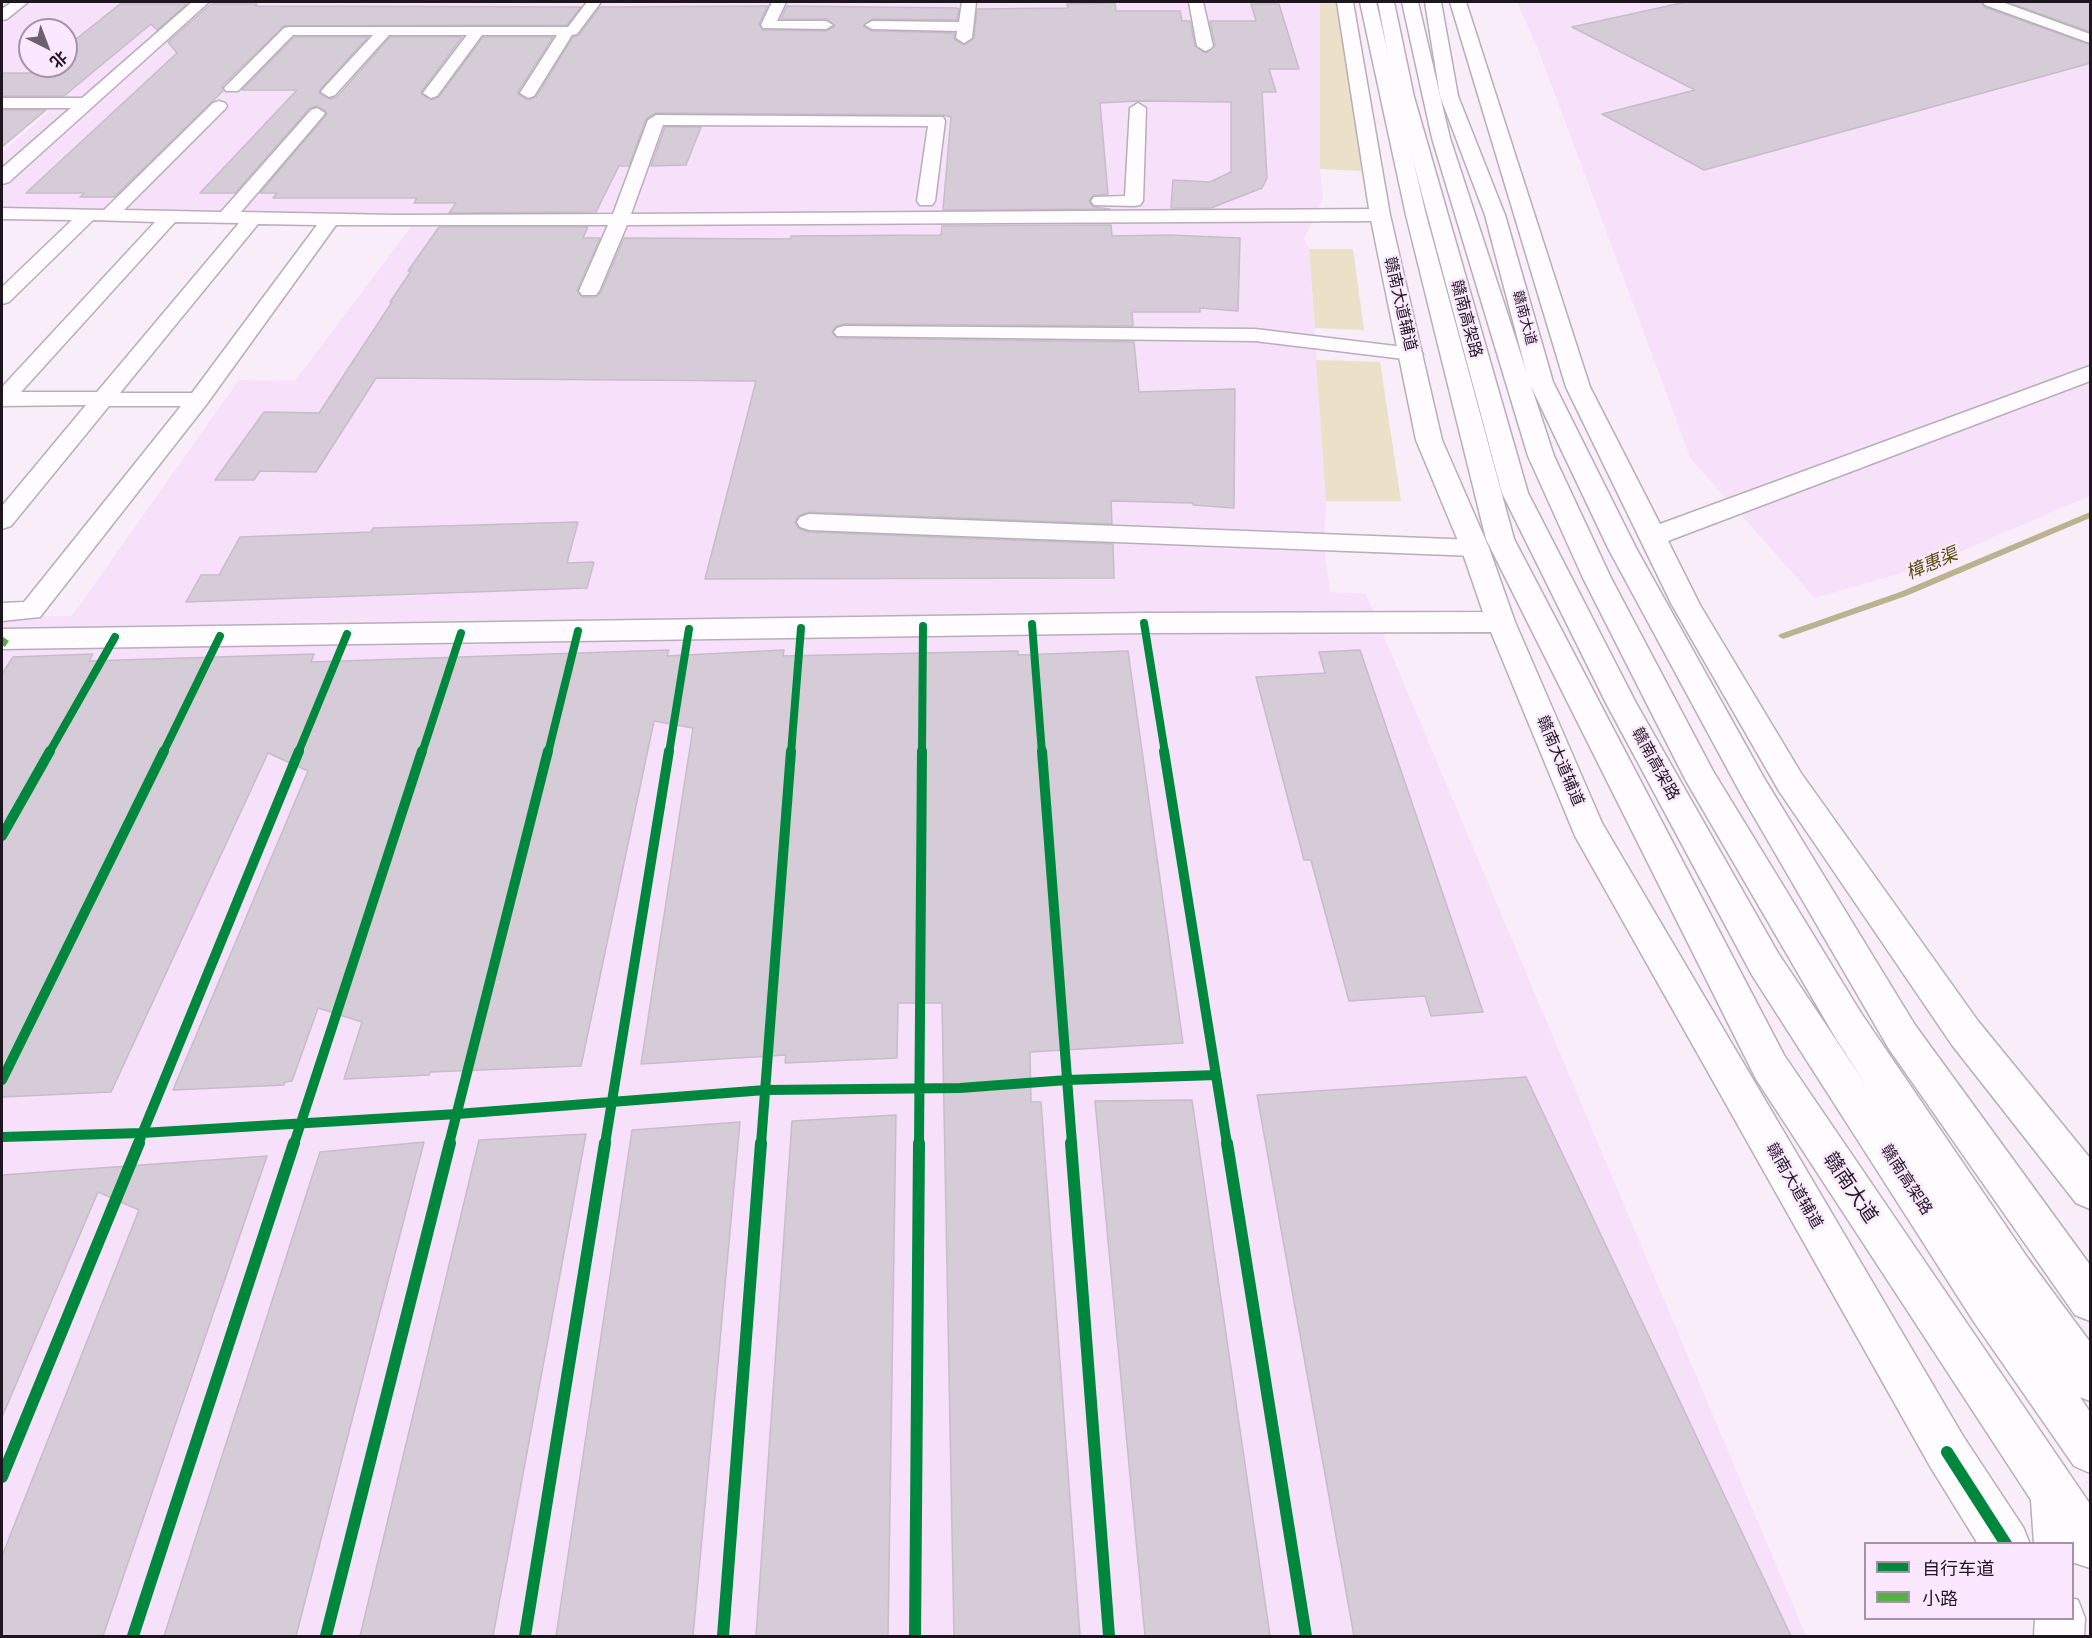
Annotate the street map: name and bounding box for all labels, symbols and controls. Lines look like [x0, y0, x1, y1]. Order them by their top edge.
north arrow [18, 18, 78, 78]
text: 北 [46, 47, 71, 73]
street label: 赣南大道辅道 [1380, 255, 1420, 353]
street label: 赣南高架路 [1446, 278, 1486, 360]
street label: 赣南大道 [1509, 289, 1539, 347]
water label: 樟惠渠 [1903, 544, 1961, 584]
street label: 赣南大道辅道 [1532, 713, 1588, 809]
street label: 赣南高架路 [1627, 724, 1683, 804]
street label: 赣南大道辅道 [1762, 1140, 1826, 1232]
street label: 赣南高架路 [1876, 1141, 1936, 1219]
street label: 赣南大道 [1818, 1148, 1882, 1228]
legend [1864, 1542, 2074, 1620]
text: 自行车道 [1922, 1557, 1994, 1580]
text: 小路 [1922, 1587, 1958, 1610]

